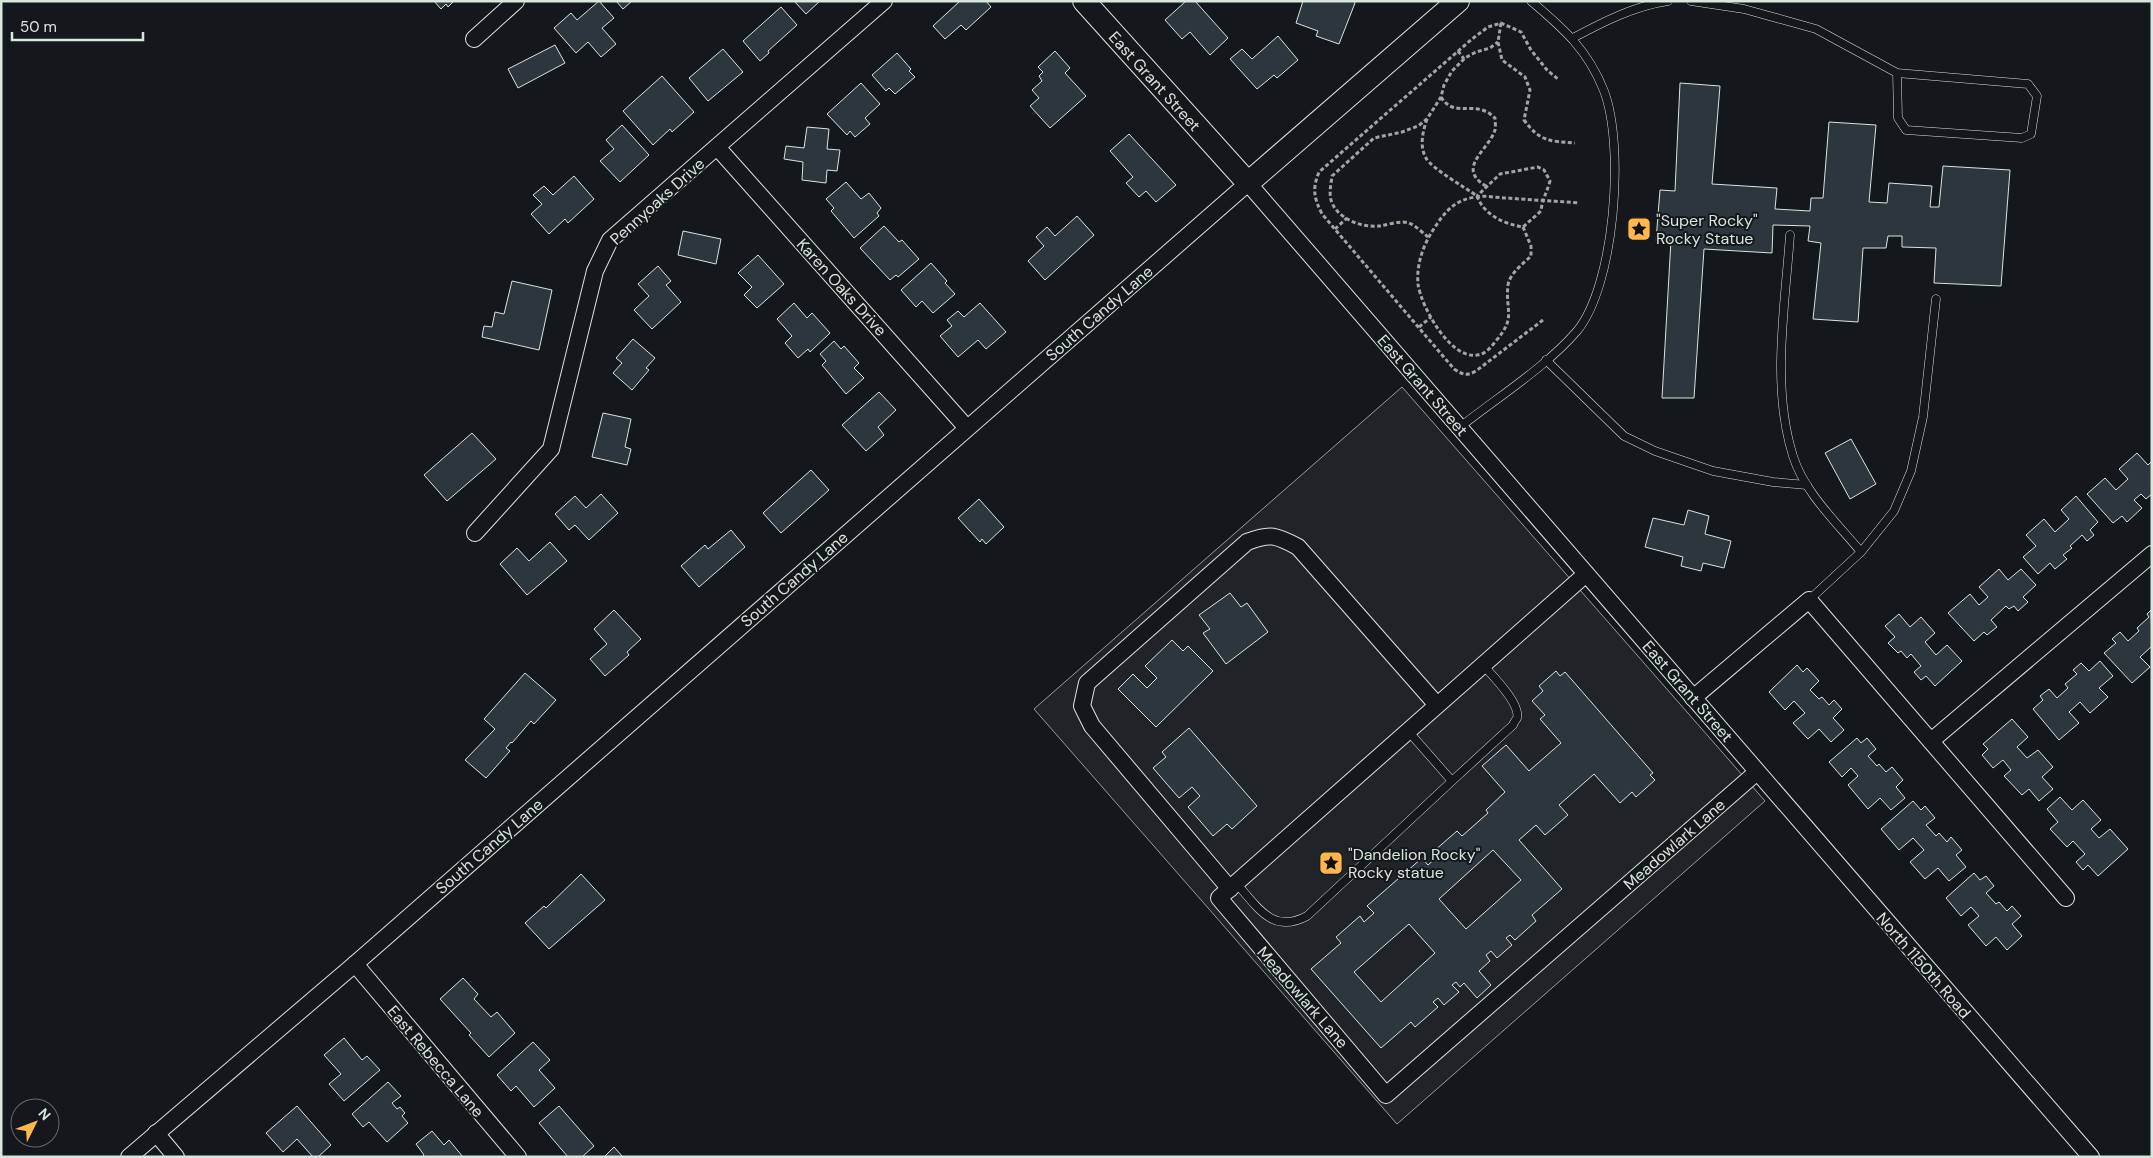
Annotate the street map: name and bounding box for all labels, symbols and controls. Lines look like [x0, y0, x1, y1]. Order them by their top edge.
scale bar [12, 10, 144, 42]
text: 50 m [20, 17, 57, 37]
street label: East Grant Street [1104, 27, 1205, 136]
street label: Pennyoaks Drive [606, 153, 709, 249]
place label: "Super Rocky" Rocky Statue [1656, 210, 1758, 249]
place icon: "Super Rocky" Rocky Statue [1626, 216, 1652, 242]
street label: Karen Oaks Drive [792, 234, 891, 341]
street label: South Candy Lane [1041, 261, 1157, 366]
street label: East Grant Street [1373, 330, 1472, 440]
street label: South Candy Lane [736, 527, 852, 632]
street label: East Grant Street [1638, 636, 1737, 746]
street label: South Candy Lane [431, 794, 547, 899]
street label: Meadowlark Lane [1619, 794, 1730, 894]
place label: "Dandelion Rocky" Rocky statue [1348, 844, 1481, 883]
place icon: "Dandelion Rocky" Rocky statue [1318, 850, 1344, 876]
street label: North 1150th Road [1872, 908, 1975, 1023]
street label: Meadowlark Lane [1253, 942, 1353, 1053]
street label: East Rebecca Lane [383, 1001, 489, 1122]
north arrow [10, 1098, 60, 1148]
text: N [35, 1104, 55, 1124]

